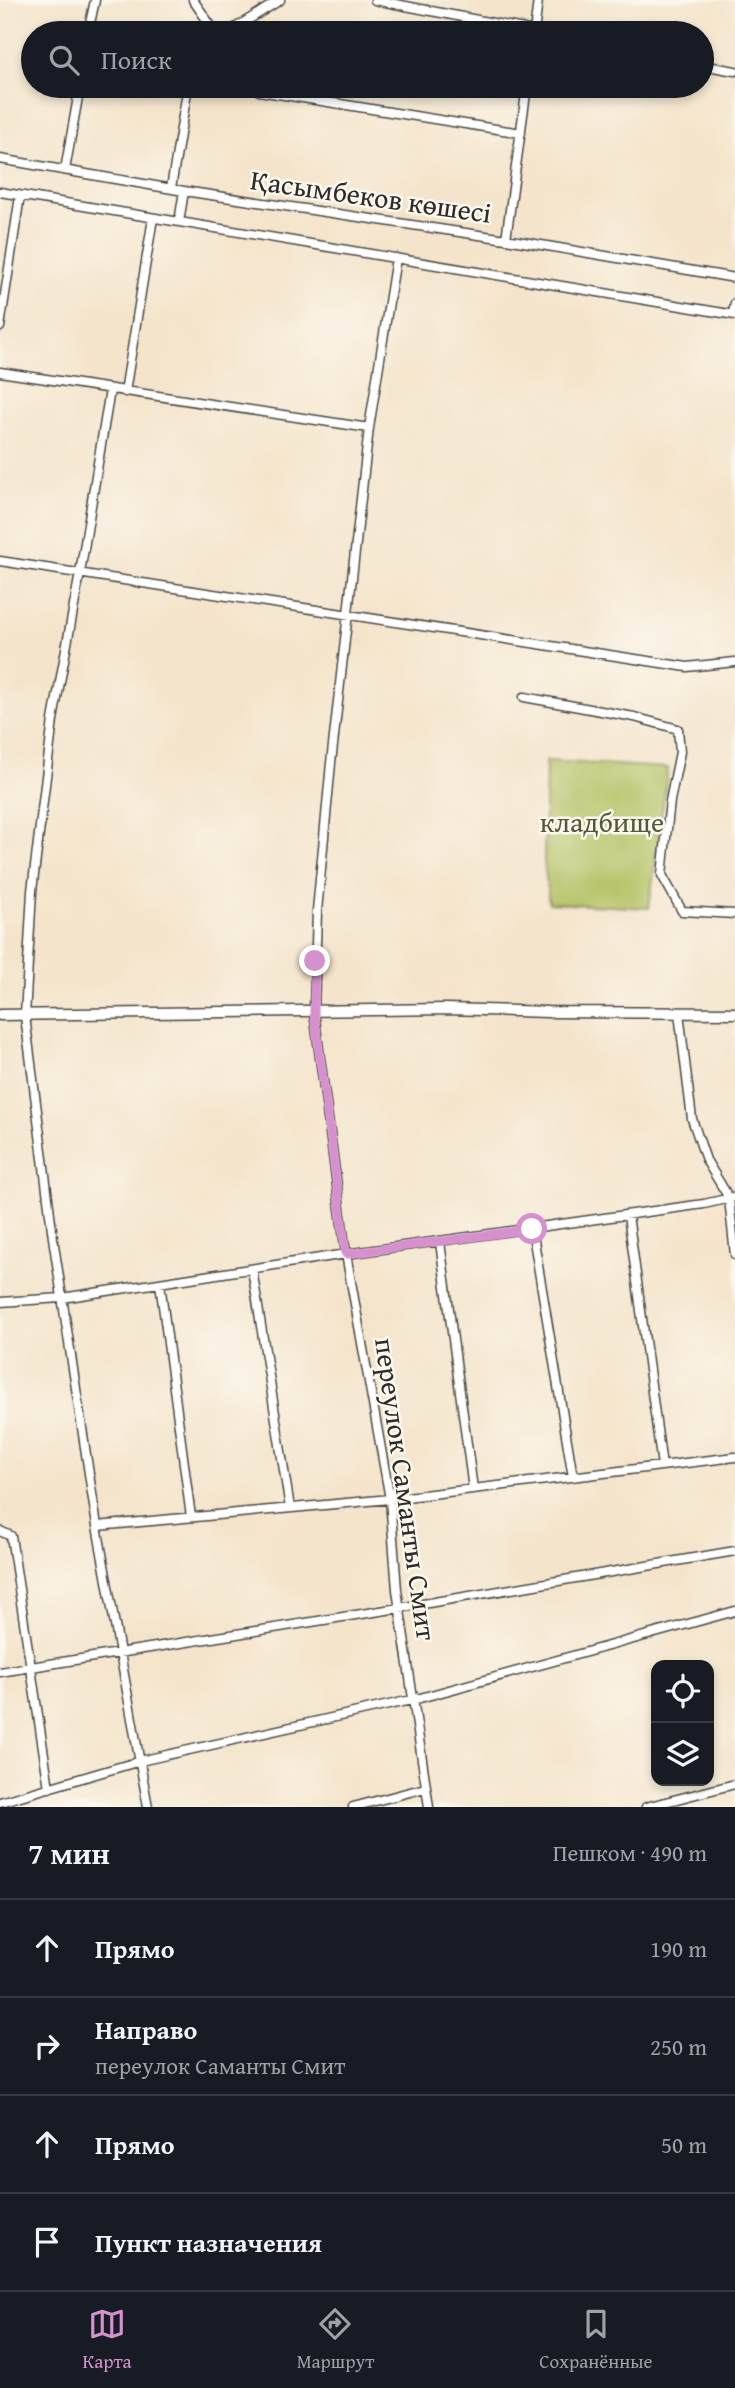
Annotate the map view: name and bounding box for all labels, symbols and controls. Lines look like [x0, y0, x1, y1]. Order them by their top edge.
search box [21, 21, 714, 98]
text: Поиск [101, 40, 172, 79]
icon: search [45, 41, 83, 79]
street label: Қасымбеков көшесі [248, 158, 494, 233]
park label: кладбище [540, 801, 664, 842]
route end [299, 945, 330, 976]
route start [516, 1213, 547, 1244]
street label: переулок Саманты Смит [365, 1335, 448, 1643]
map controls [651, 1660, 714, 1786]
button: locate [651, 1660, 714, 1723]
button: layers [651, 1723, 714, 1786]
text: 7 мин [28, 1831, 110, 1875]
text: Пешком · 490 m [553, 1836, 707, 1869]
icon: ahead [28, 1929, 66, 1967]
text: Прямо [95, 1929, 175, 1968]
text: 190 m [650, 1932, 707, 1965]
text: Направо [95, 2010, 197, 2049]
icon: right [28, 2027, 66, 2065]
text: 250 m [650, 2030, 707, 2063]
text: переулок Саманты Смит [95, 2049, 345, 2082]
icon: ahead [28, 2125, 66, 2163]
text: Прямо [95, 2125, 175, 2164]
text: 50 m [661, 2128, 707, 2161]
icon: arrive [28, 2223, 66, 2261]
text: Пункт назначения [95, 2223, 322, 2262]
tab: Карта [82, 2305, 132, 2375]
tab: Маршрут [297, 2305, 374, 2375]
tab: Сохранённые [539, 2305, 652, 2375]

